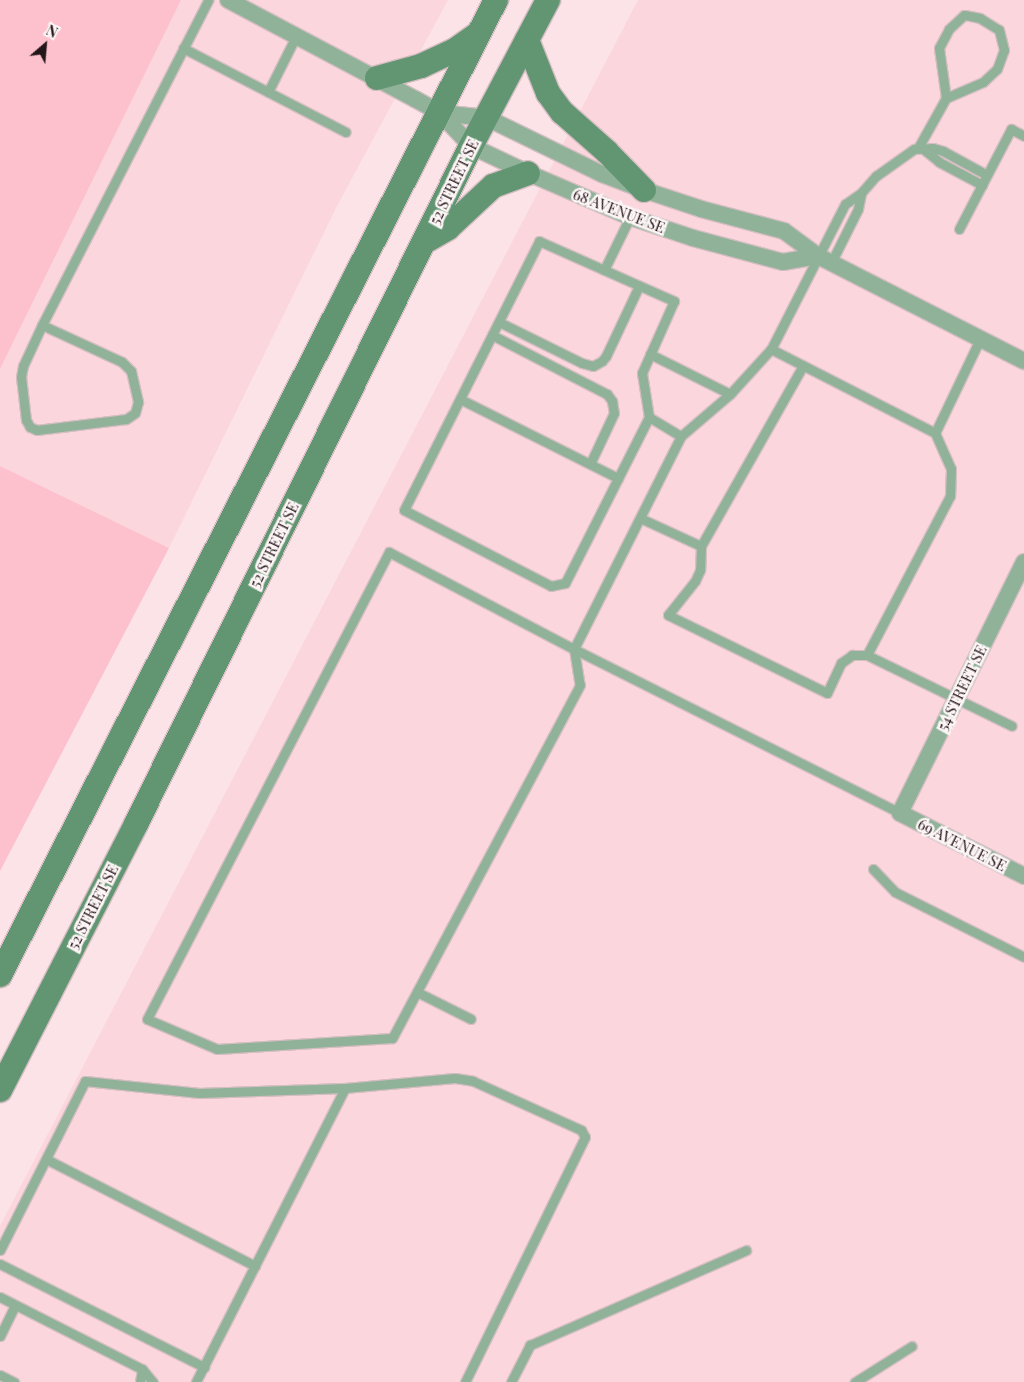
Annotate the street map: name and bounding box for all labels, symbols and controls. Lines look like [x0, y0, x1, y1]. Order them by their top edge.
north arrow [20, 20, 70, 70]
text: N [43, 20, 61, 42]
street label: 52 STREET SE [426, 136, 482, 228]
street label: 68 AVENUE SE [570, 185, 668, 237]
street label: 52 STREET SE [246, 499, 302, 591]
street label: 54 STREET SE [934, 642, 990, 734]
street label: 69 AVENUE SE [915, 815, 1009, 875]
street label: 52 STREET SE [64, 862, 122, 952]

